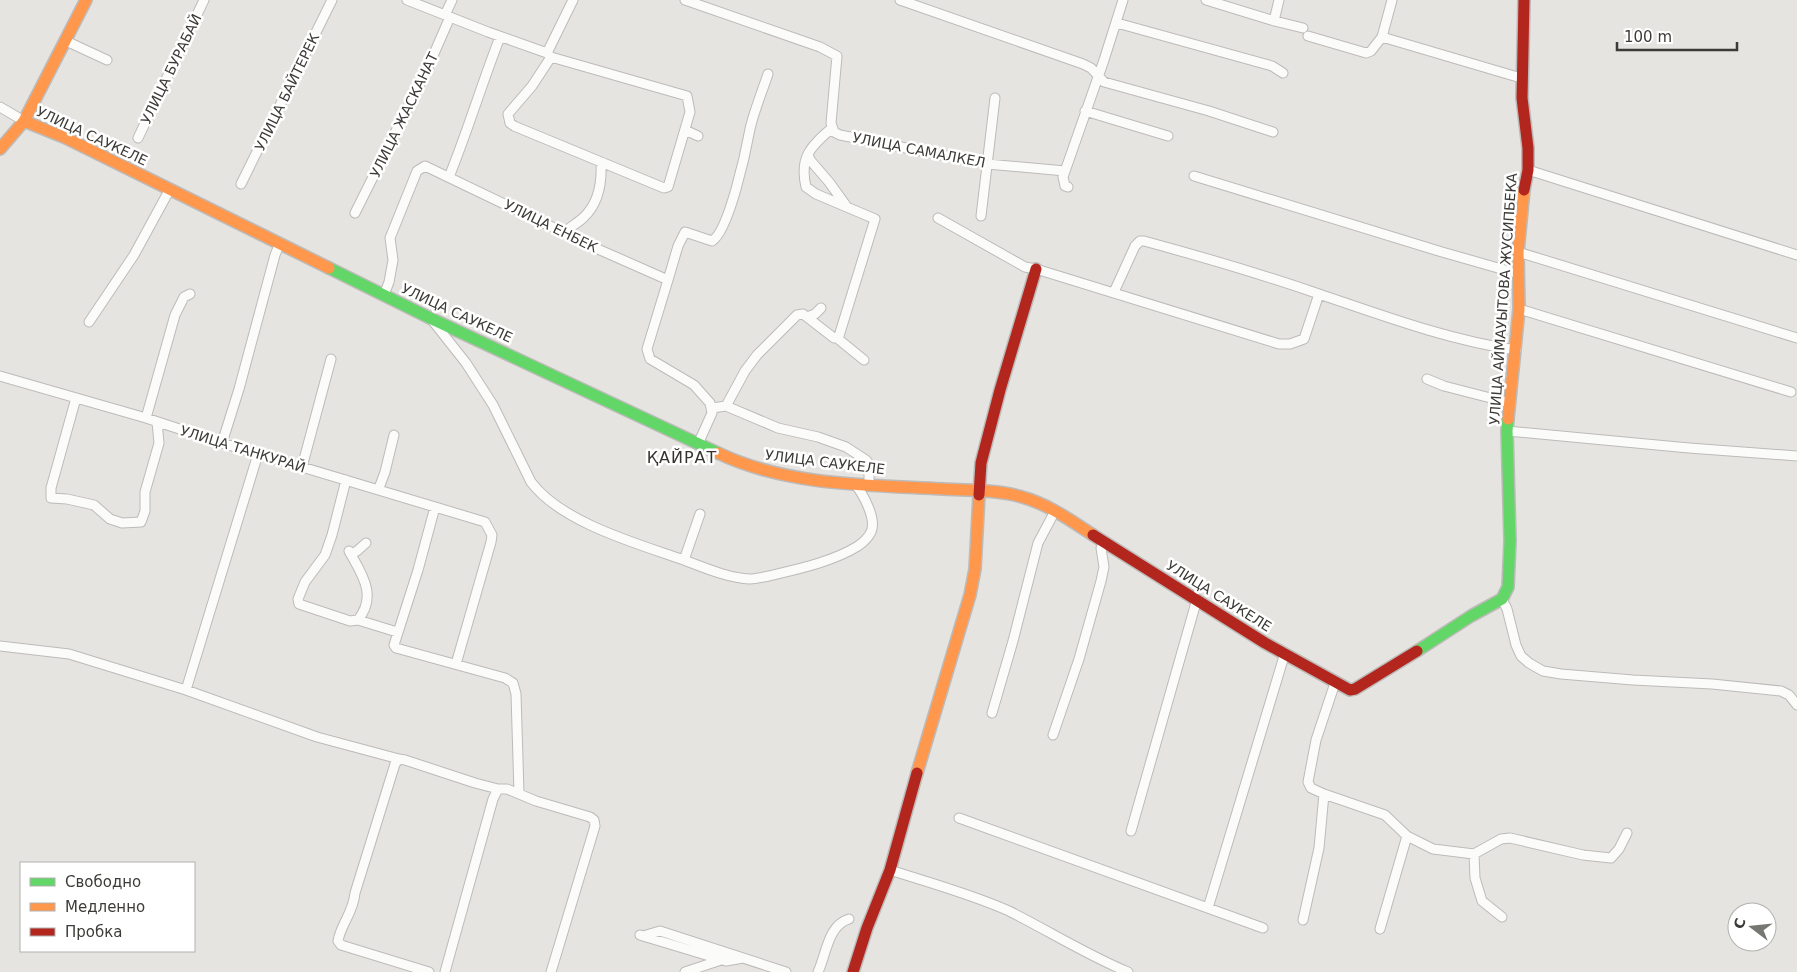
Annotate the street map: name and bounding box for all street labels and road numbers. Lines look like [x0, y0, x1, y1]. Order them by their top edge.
street label: УЛИЦА БУРАБАЙ [137, 11, 205, 127]
street label: УЛИЦА БАЙТЕРЕК [251, 30, 322, 153]
street label: УЛИЦА ЖАСКАНАТ [367, 50, 441, 180]
street label: УЛИЦА САУКЕЛЕ [34, 103, 150, 169]
street label: УЛИЦА САМАЛКЕЛ [851, 129, 987, 171]
street label: УЛИЦА АЙМАУЫТОВА ЖУСИПБЕКА [1485, 172, 1520, 426]
street label: УЛИЦА ЕНБЕК [502, 196, 600, 256]
street label: УЛИЦА САУКЕЛЕ [399, 280, 515, 346]
street label: УЛИЦА ТАНКУРАЙ [178, 421, 308, 476]
street label: УЛИЦА САУКЕЛЕ [764, 447, 886, 477]
street label: УЛИЦА САУКЕЛЕ [1164, 557, 1274, 635]

